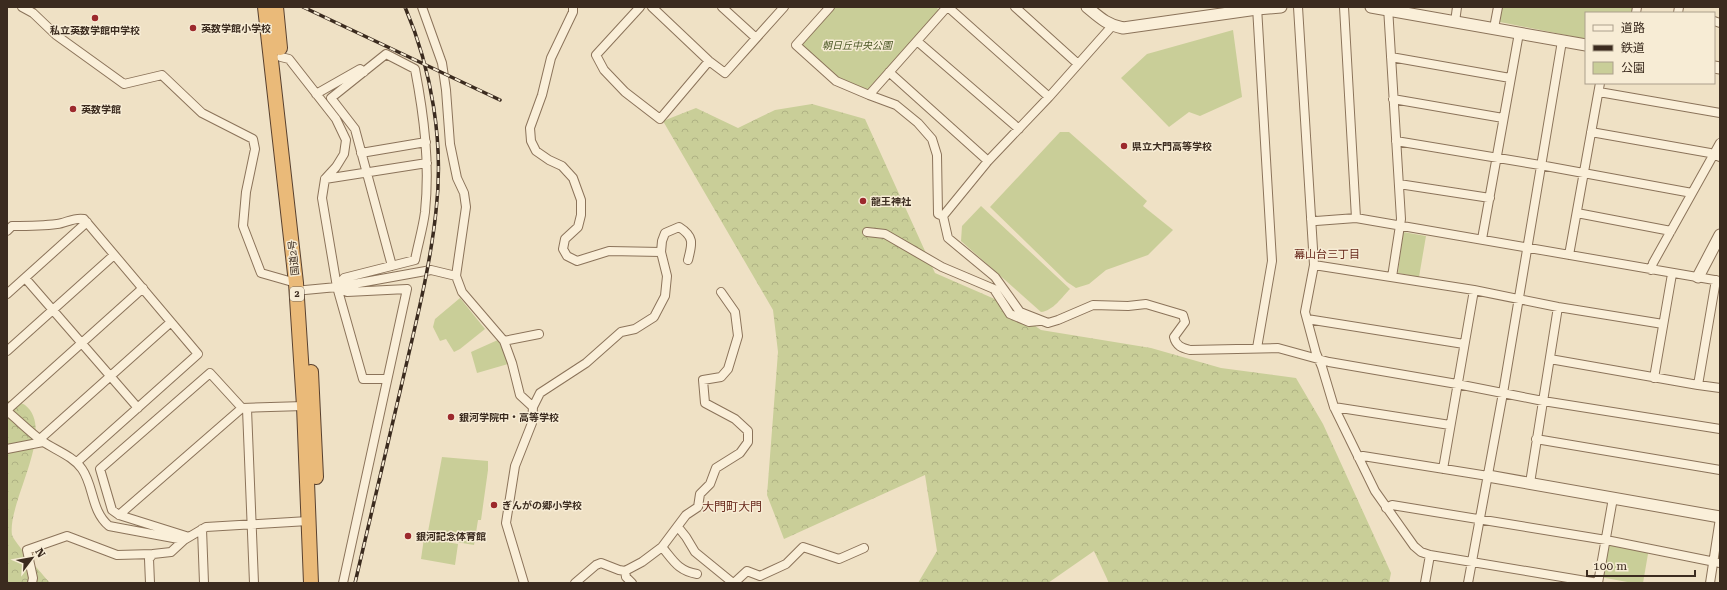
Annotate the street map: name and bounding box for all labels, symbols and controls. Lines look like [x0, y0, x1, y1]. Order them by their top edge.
legend [1585, 12, 1715, 84]
marker: 私立英数学館中学校 [90, 13, 100, 23]
text: 道路 [1621, 21, 1645, 35]
marker: 英数学館小学校 [188, 23, 198, 33]
place label: 英数学館小学校 [201, 23, 271, 34]
place label: 私立英数学館中学校 [50, 25, 140, 36]
park label: 朝日丘中央公園 [822, 40, 894, 51]
text: 鉄道 [1621, 41, 1645, 55]
text: 公園 [1621, 61, 1645, 75]
marker: 英数学館 [68, 104, 78, 114]
place label: 英数学館 [81, 104, 121, 115]
marker: 県立大門高等学校 [1119, 141, 1129, 151]
place label: 県立大門高等学校 [1132, 141, 1212, 152]
marker: 龍王神社 [858, 196, 868, 206]
place label: 龍王神社 [871, 196, 912, 207]
street label: 国道2号 [286, 240, 301, 276]
district label: 幕山台三丁目 [1294, 248, 1360, 261]
road number: 2 [290, 287, 304, 301]
marker: 銀河学院中・高等学校 [446, 412, 456, 422]
place label: 銀河学院中・高等学校 [459, 412, 559, 423]
marker: ぎんがの郷小学校 [489, 500, 499, 510]
place label: ぎんがの郷小学校 [502, 500, 582, 511]
district label: 大門町大門 [702, 500, 762, 514]
marker: 銀河記念体育館 [403, 531, 413, 541]
place label: 銀河記念体育館 [416, 531, 486, 542]
north arrow [12, 538, 52, 578]
text: N [32, 546, 48, 560]
scale bar [1587, 552, 1695, 578]
text: 100 m [1593, 559, 1627, 573]

